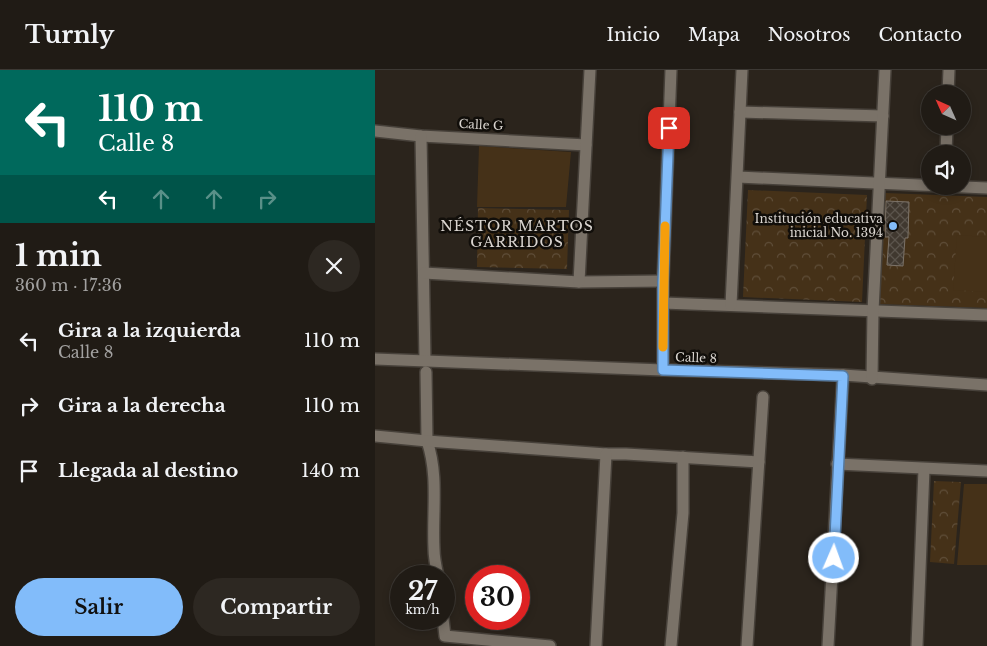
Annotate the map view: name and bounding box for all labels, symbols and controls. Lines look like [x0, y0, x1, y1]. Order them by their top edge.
text: Turnly [25, 20, 114, 49]
text: Inicio [606, 24, 660, 46]
text: Mapa [688, 24, 740, 46]
text: Nosotros [768, 24, 850, 46]
text: Contacto [878, 24, 962, 46]
north arrow [921, 85, 971, 135]
map controls [921, 85, 971, 195]
text: 110 m [98, 87, 203, 130]
icon: left [15, 90, 80, 155]
pin [648, 107, 690, 149]
icon: arrive [655, 114, 683, 142]
street label: Calle G [458, 116, 504, 133]
text: Calle 8 [98, 130, 174, 157]
button: sound [921, 145, 971, 195]
icon: left [94, 185, 122, 213]
icon: ahead [147, 185, 175, 213]
icon: ahead [200, 185, 228, 213]
icon: right [253, 185, 281, 213]
place label: Institución educativa inicial No. 1394 [755, 211, 883, 240]
district label: NÉSTOR MARTOS GARRIDOS [440, 217, 594, 251]
marker: Institución educativa inicial No. 1394 [887, 220, 899, 232]
text: 1 min [15, 237, 102, 274]
button: close [308, 240, 360, 292]
text: 360 m · 17:36 [15, 275, 122, 295]
text: Gira a la izquierda [58, 319, 241, 342]
icon: left [15, 327, 43, 355]
text: 110 m [304, 329, 360, 352]
text: Calle 8 [58, 342, 114, 362]
street label: Calle 8 [675, 349, 717, 366]
icon: right [15, 392, 43, 420]
text: Gira a la derecha [58, 394, 226, 417]
text: 110 m [304, 394, 360, 417]
icon: arrive [15, 457, 43, 485]
text: Llegada al destino [58, 459, 238, 482]
text: 140 m [301, 459, 360, 482]
position arrow [807, 531, 859, 583]
speed limit sign: 30 [465, 565, 530, 630]
text: 27 [408, 576, 437, 607]
button: Salir [15, 578, 183, 636]
button: Compartir [193, 578, 360, 636]
text: km/h [405, 602, 440, 617]

